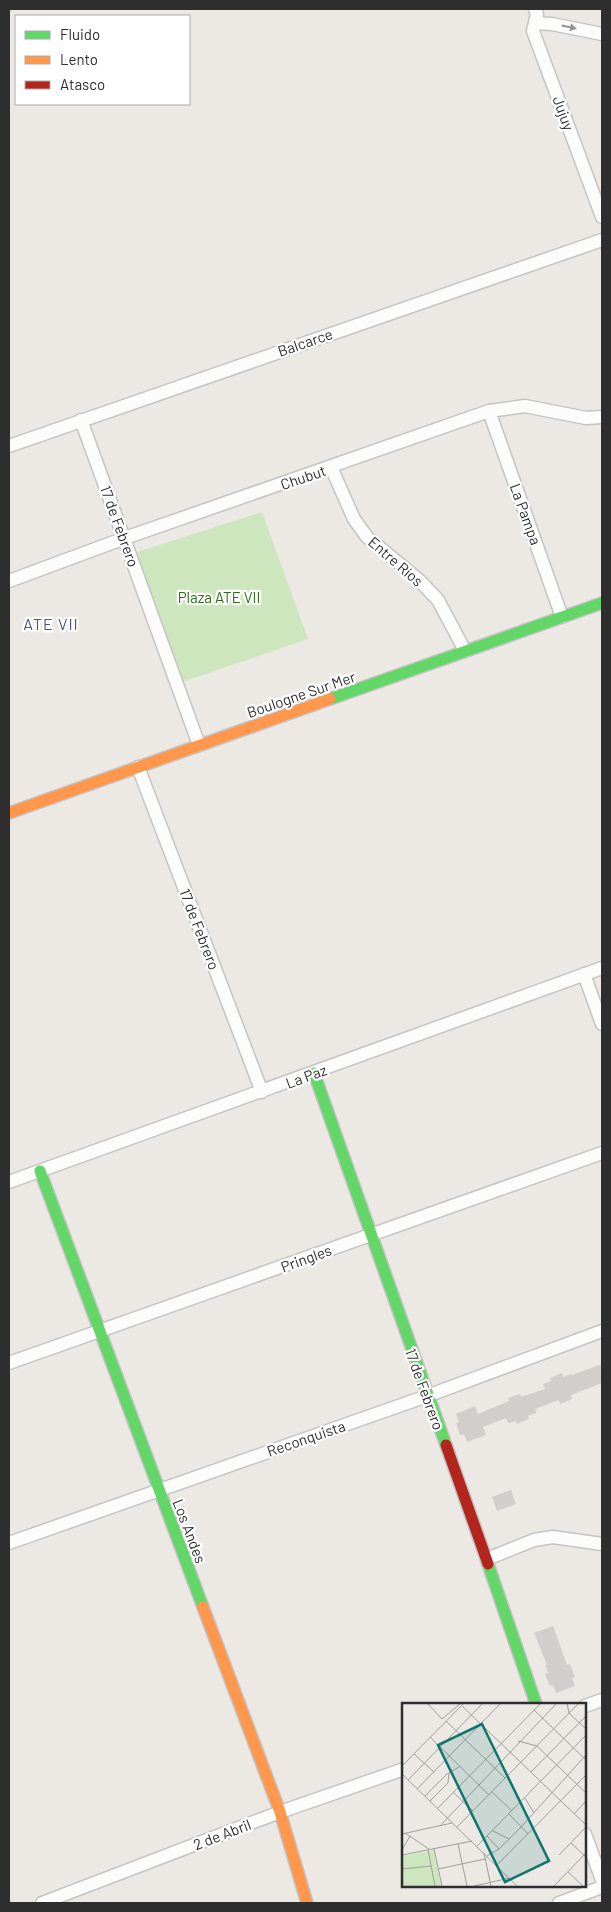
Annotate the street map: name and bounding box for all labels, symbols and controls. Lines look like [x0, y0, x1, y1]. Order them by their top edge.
legend [15, 15, 190, 105]
one-way arrow [561, 23, 577, 31]
text: Fluido [60, 25, 100, 43]
text: Lento [60, 50, 98, 68]
text: Atasco [60, 75, 105, 93]
street label: Jujuy [550, 93, 579, 133]
street label: Balcarce [275, 324, 335, 360]
street label: Chubut [278, 461, 328, 493]
street label: La Pampa [507, 481, 545, 547]
street label: 17 de Febrero [97, 483, 143, 569]
street label: Entre Ríos [365, 532, 427, 590]
park label: Plaza ATE VII [178, 588, 260, 606]
district label: ATE VII [23, 614, 79, 633]
street label: Boulogne Sur Mer [244, 667, 358, 721]
street label: 17 de Febrero [176, 886, 224, 972]
street label: La Paz [283, 1060, 329, 1092]
street label: Pringles [278, 1241, 334, 1275]
street label: 17 de Febrero [402, 1346, 448, 1432]
street label: Reconquista [264, 1416, 348, 1460]
street label: Los Andes [170, 1496, 210, 1566]
inset map [402, 1703, 586, 1887]
street label: 2 de Abril [191, 1815, 253, 1853]

